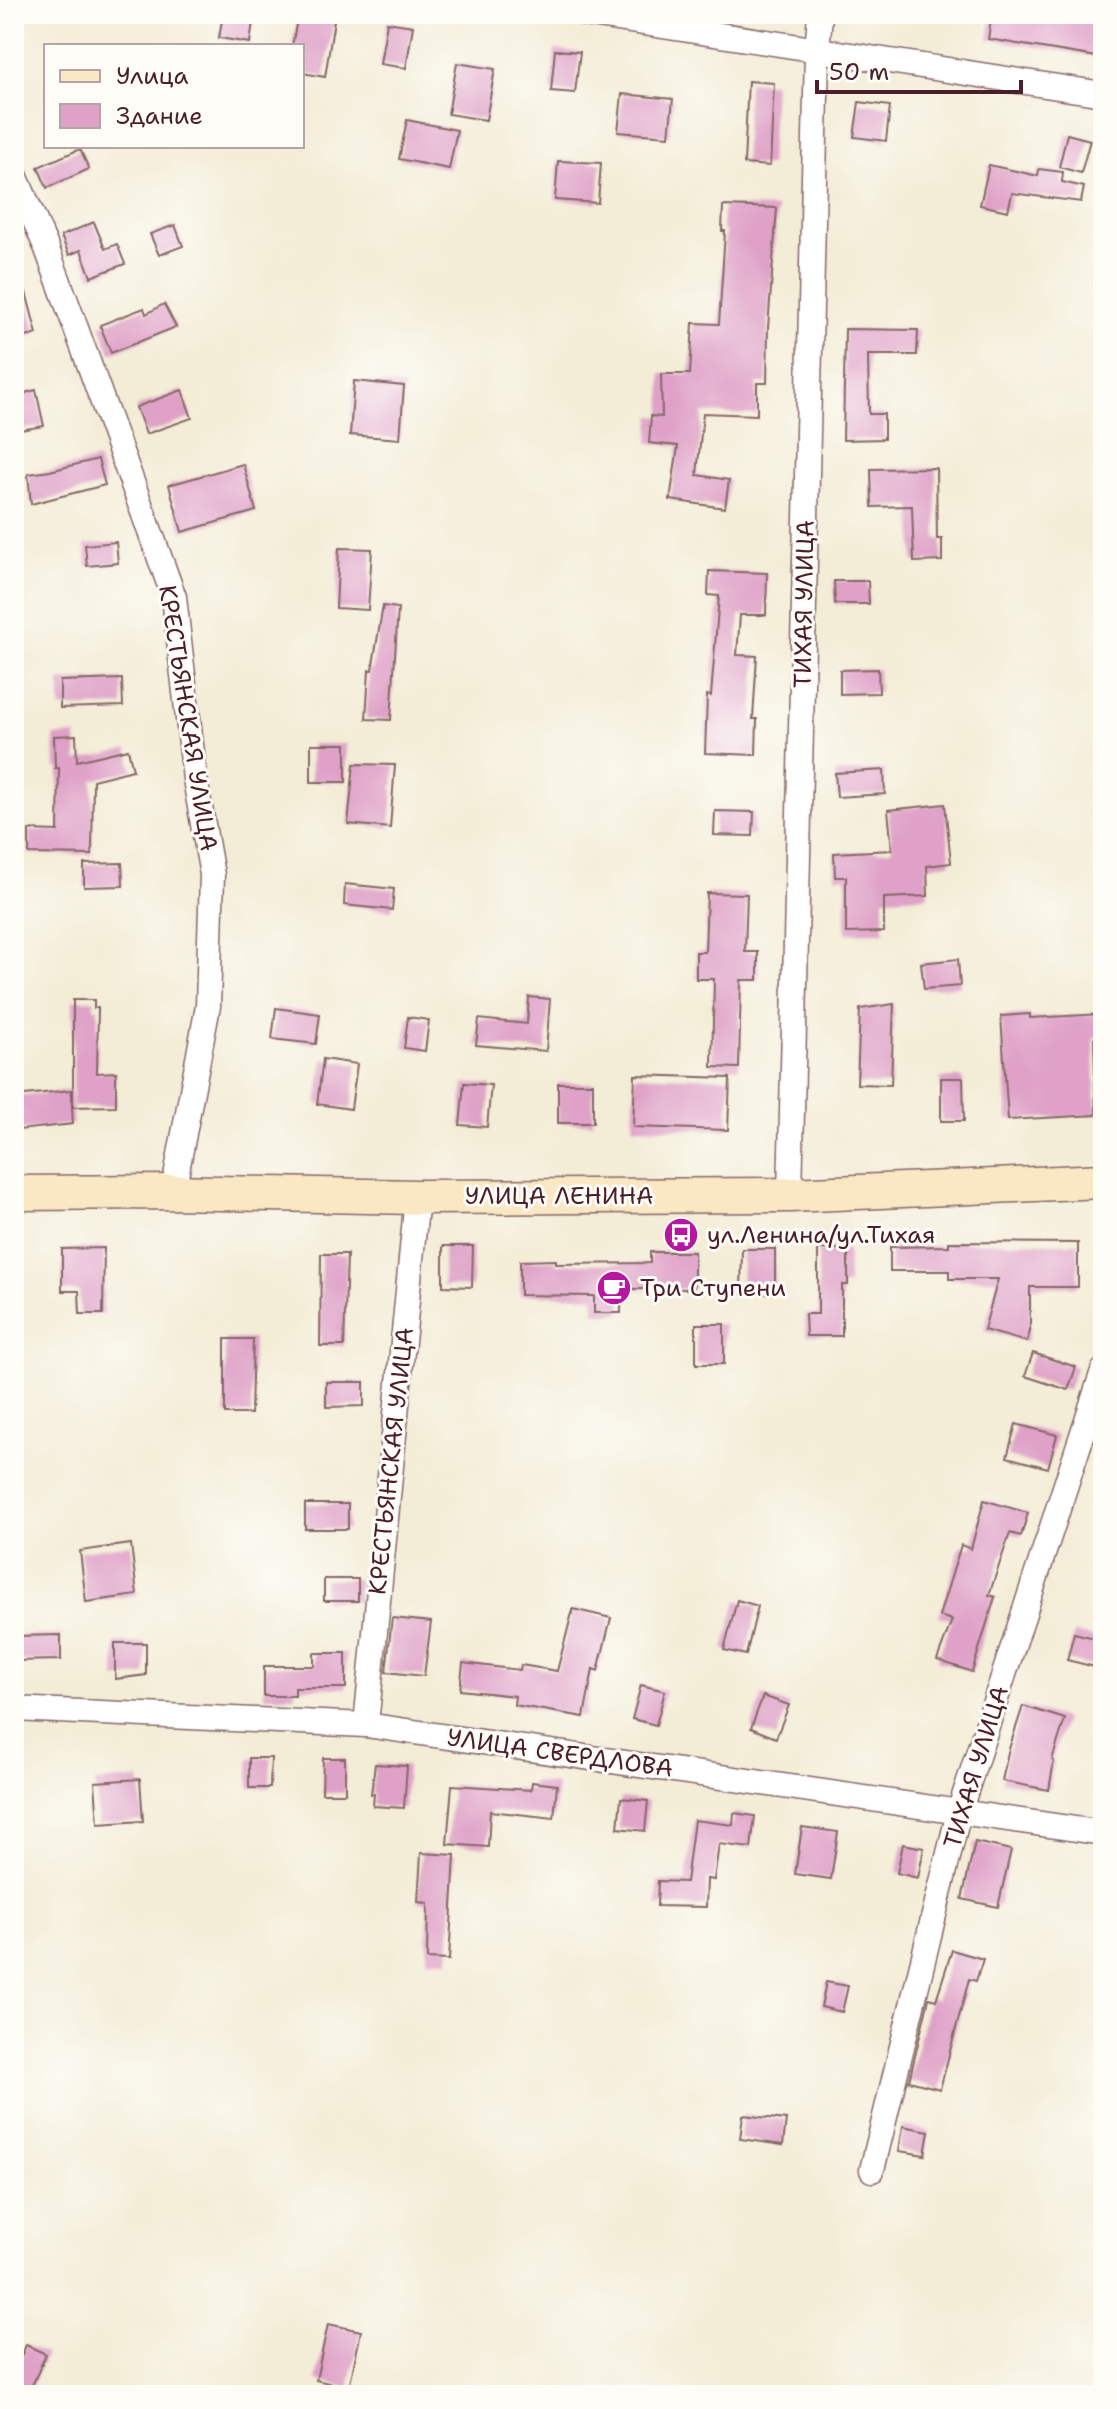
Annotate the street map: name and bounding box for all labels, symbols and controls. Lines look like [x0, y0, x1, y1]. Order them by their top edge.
legend [44, 44, 304, 148]
scale bar [817, 44, 1021, 94]
text: 50 m [829, 56, 889, 88]
text: Улица [116, 60, 189, 92]
text: Здание [116, 100, 203, 132]
street label: ТИХАЯ УЛИЦА [787, 520, 821, 688]
street label: КРЕСТЬЯНСКАЯ УЛИЦА [151, 583, 225, 853]
street label: УЛИЦА ЛЕНИНА [465, 1180, 653, 1212]
bus stop icon: ул.Ленина/ул.Тихая [662, 1216, 700, 1254]
place label: ул.Ленина/ул.Тихая [707, 1219, 935, 1251]
cafe icon: Три Ступени [595, 1269, 633, 1307]
place label: Три Ступени [640, 1272, 786, 1304]
street label: КРЕСТЬЯНСКАЯ УЛИЦА [361, 1326, 421, 1596]
street label: ТИХАЯ УЛИЦА [936, 1682, 1016, 1852]
street label: УЛИЦА СВЕРДЛОВА [445, 1721, 675, 1785]

